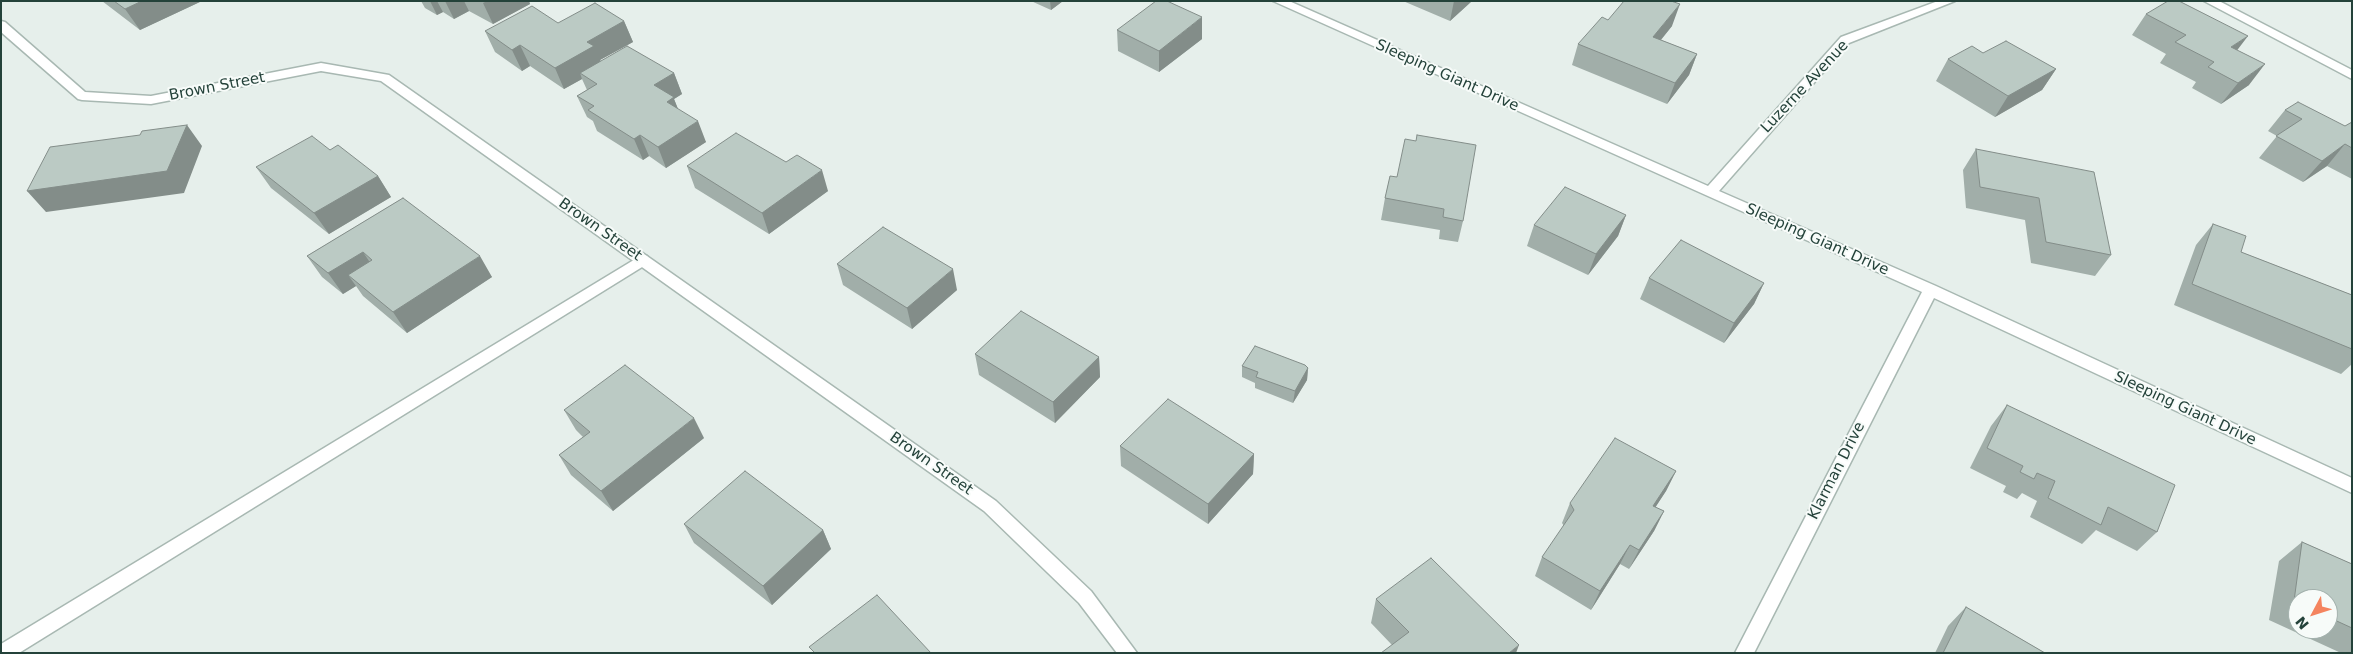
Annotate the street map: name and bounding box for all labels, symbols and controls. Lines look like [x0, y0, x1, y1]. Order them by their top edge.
street label: Sleeping Giant Drive [1373, 36, 1521, 116]
street label: Luzerne Avenue [1758, 37, 1852, 137]
street label: Brown Street [167, 69, 267, 105]
street label: Brown Street [555, 195, 645, 265]
street label: Sleeping Giant Drive [1743, 200, 1891, 280]
street label: Sleeping Giant Drive [2111, 368, 2259, 450]
street label: Klarman Drive [1805, 419, 1869, 523]
street label: Brown Street [886, 429, 976, 499]
north arrow [2288, 589, 2338, 639]
text: N [2292, 613, 2312, 633]

